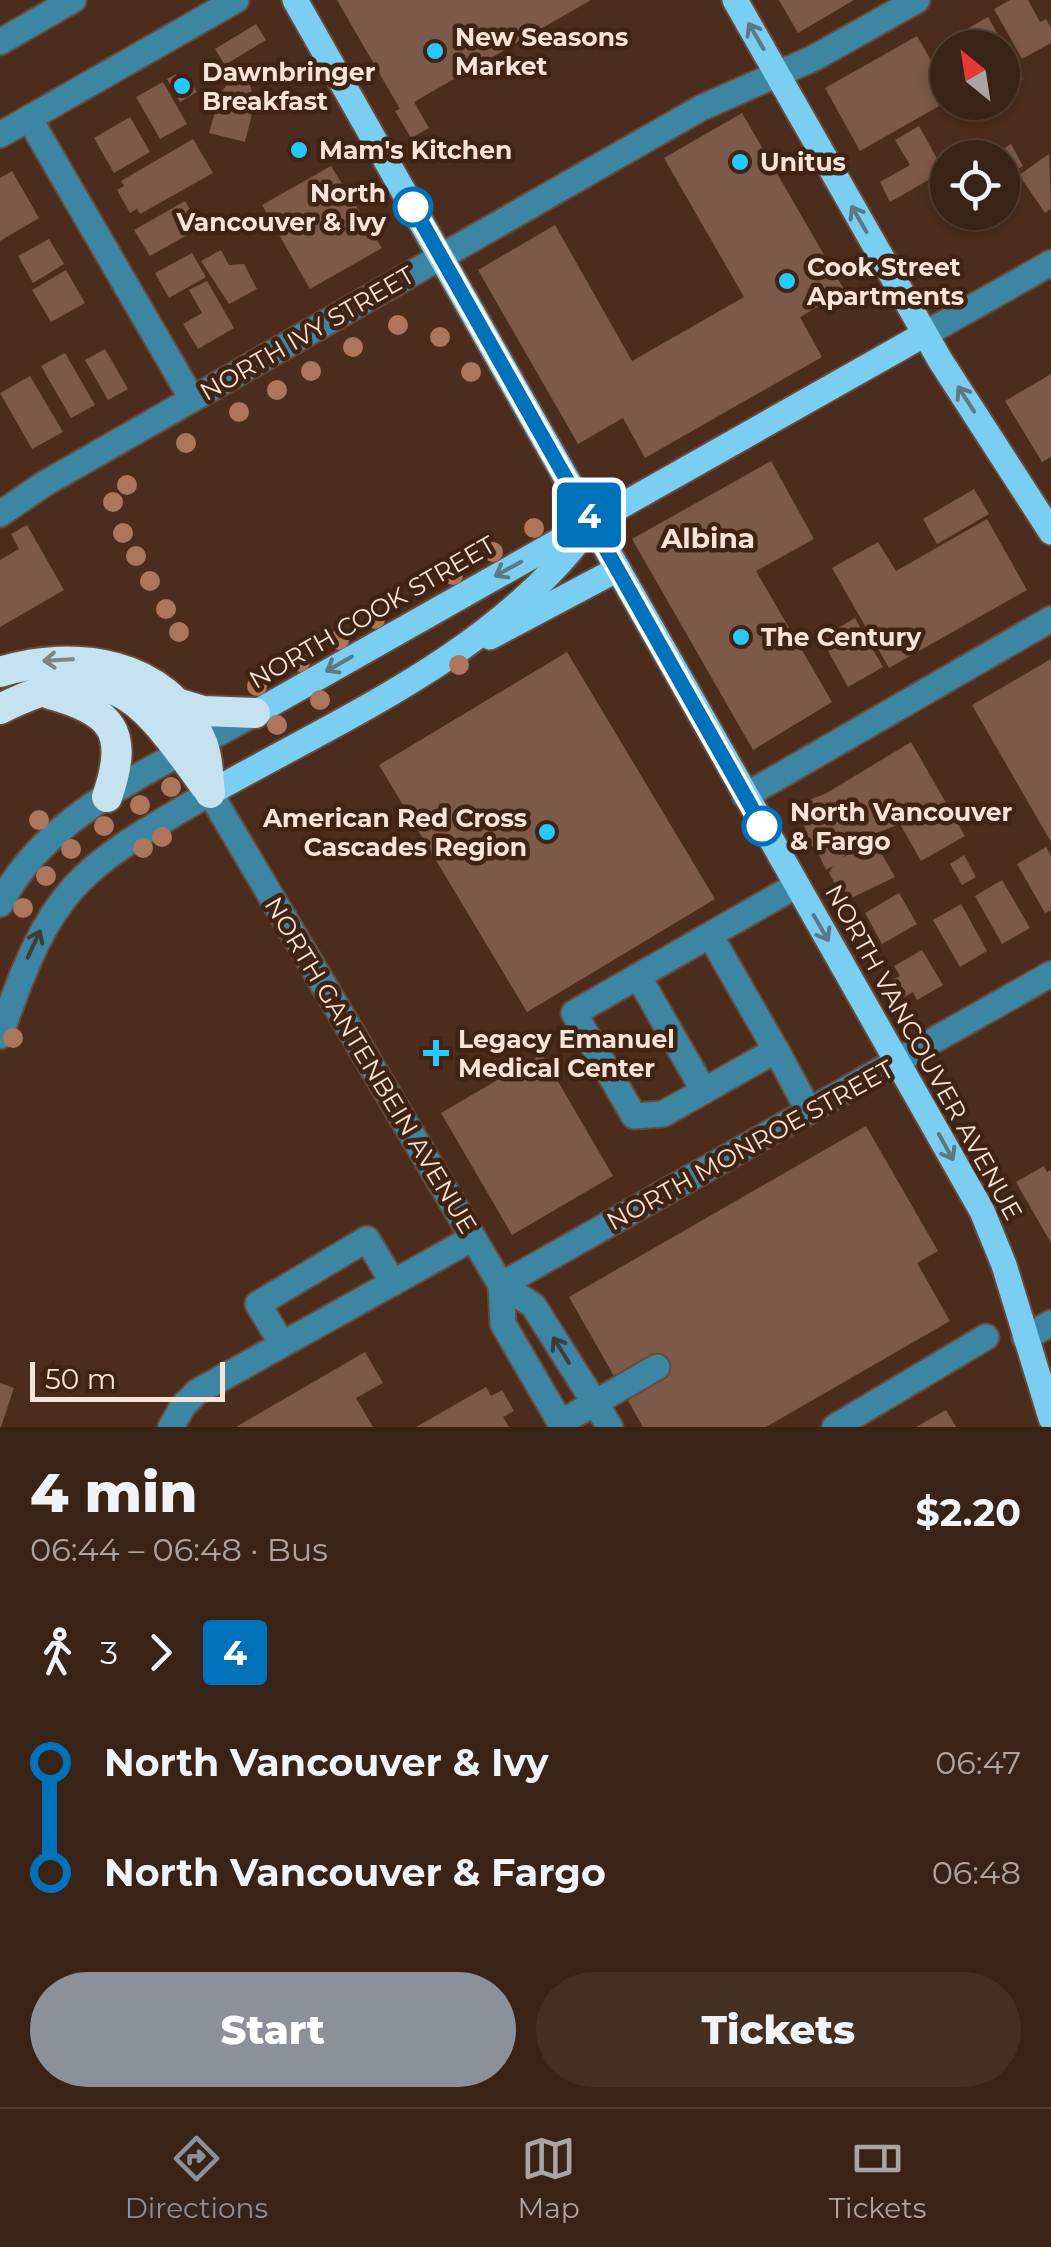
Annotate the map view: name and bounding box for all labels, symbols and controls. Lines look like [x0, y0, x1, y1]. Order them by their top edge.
place label: New Seasons Market [455, 22, 628, 81]
one-way arrow [745, 22, 765, 52]
north arrow [930, 30, 1020, 120]
map controls [930, 30, 1020, 230]
marker: New Seasons Market [424, 40, 446, 62]
place label: Dawnbringer Breakfast [202, 57, 376, 116]
marker: Dawnbringer Breakfast [171, 75, 193, 97]
place label: Mam's Kitchen [319, 135, 512, 165]
marker: Mam's Kitchen [288, 139, 310, 161]
button: locate [930, 140, 1020, 230]
place label: Unitus [760, 147, 846, 177]
marker: Unitus [729, 151, 751, 173]
place label: North Vancouver & Ivy [176, 178, 387, 237]
marker: North Vancouver & Ivy [394, 188, 432, 226]
one-way arrow [849, 205, 869, 234]
place label: Cook Street Apartments [806, 252, 964, 311]
street label: NORTH IVY STREET [195, 259, 420, 407]
marker: Cook Street Apartments [776, 270, 798, 292]
one-way arrow [955, 386, 976, 414]
line badge: 4 [556, 482, 622, 548]
text: 4 [577, 494, 601, 537]
district label: Albina [660, 521, 755, 555]
street label: NORTH COOK STREET [244, 529, 501, 695]
one-way arrow [494, 560, 523, 580]
place label: The Century [761, 622, 922, 652]
marker: The Century [730, 626, 752, 648]
one-way arrow [42, 651, 74, 670]
one-way arrow [325, 655, 355, 675]
place label: North Vancouver & Fargo [790, 797, 1013, 856]
place label: American Red Cross Cascades Region [262, 803, 527, 862]
marker: North Vancouver & Fargo [743, 807, 781, 845]
marker: American Red Cross Cascades Region [536, 821, 558, 843]
street label: NORTH VANCOUVER AVENUE [819, 879, 1029, 1225]
street label: NORTH GANTENBEIN AVENUE [258, 891, 484, 1239]
one-way arrow [812, 913, 832, 943]
one-way arrow [26, 930, 45, 960]
place label: Legacy Emanuel Medical Center [458, 1024, 675, 1083]
marker: Legacy Emanuel Medical Center [423, 1040, 449, 1066]
street label: NORTH MONROE STREET [601, 1053, 899, 1236]
one-way arrow [936, 1132, 956, 1161]
one-way arrow [551, 1336, 572, 1364]
scale bar [30, 1357, 225, 1402]
text: 50 m [45, 1362, 116, 1396]
text: 4 min [30, 1459, 197, 1526]
text: $2.20 [915, 1489, 1021, 1536]
text: 06:44 – 06:48 · Bus [30, 1530, 328, 1569]
icon: walk [30, 1625, 85, 1680]
icon: forward [133, 1625, 188, 1680]
text: 4 [223, 1631, 247, 1674]
text: 3 [100, 1633, 118, 1672]
text: North Vancouver & Ivy [104, 1739, 548, 1786]
text: 06:47 [935, 1743, 1021, 1782]
text: North Vancouver & Fargo [104, 1849, 606, 1896]
text: 06:48 [932, 1853, 1021, 1892]
button: Start [30, 1972, 516, 2087]
button: Tickets [536, 1972, 1021, 2087]
tab: Directions [125, 2131, 268, 2225]
tab: Map [517, 2131, 580, 2225]
tab: Tickets [829, 2131, 926, 2225]

